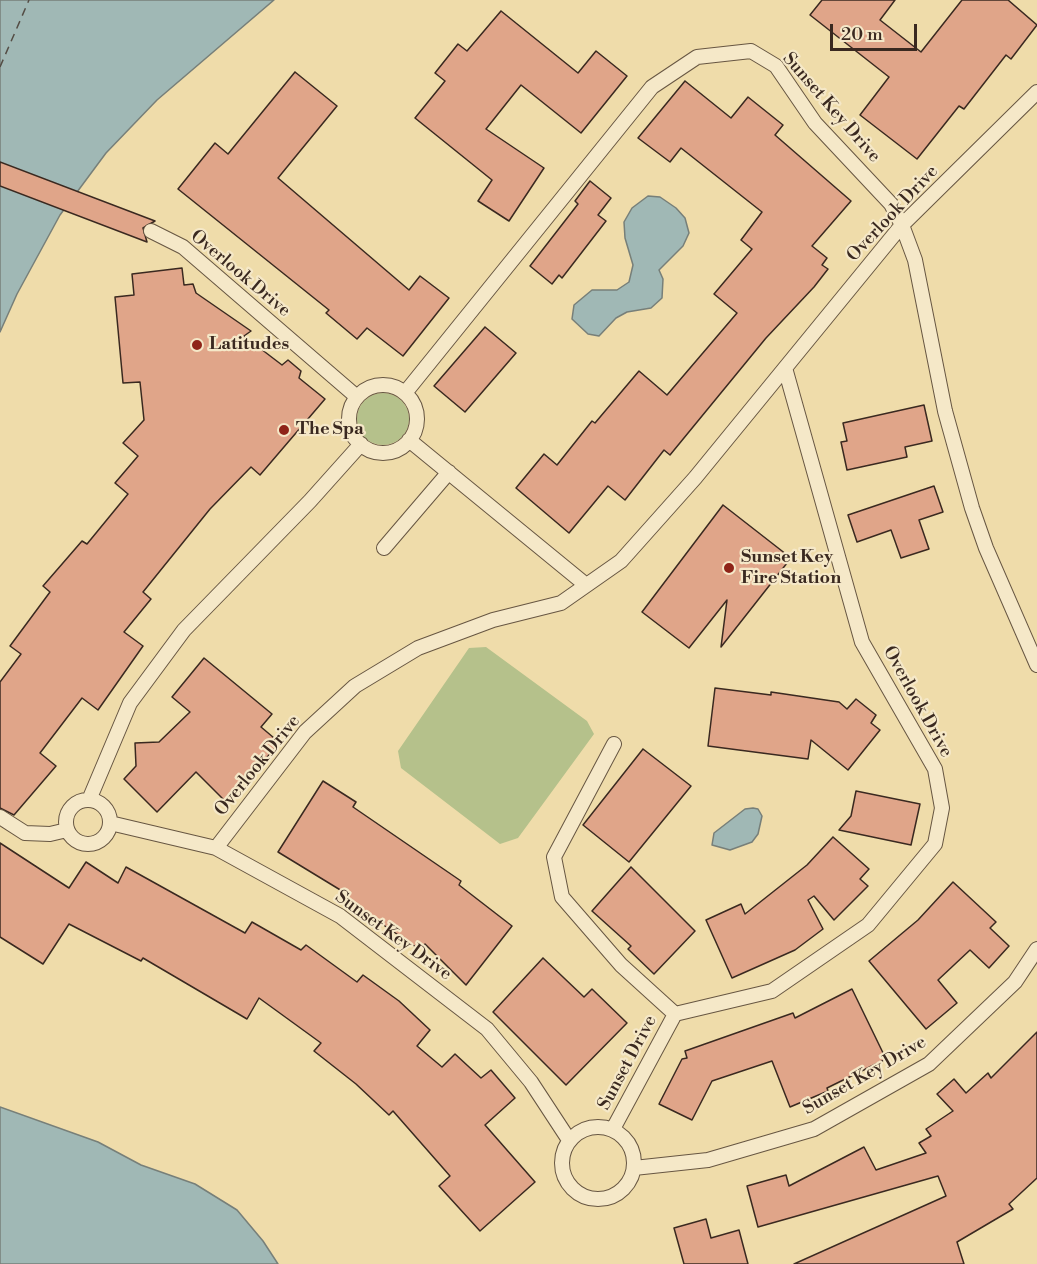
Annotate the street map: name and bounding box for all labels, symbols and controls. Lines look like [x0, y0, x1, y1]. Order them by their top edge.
scale bar [833, 12, 920, 50]
text: 20 m [841, 23, 883, 46]
street label: Sunset Key Drive [777, 49, 885, 167]
street label: Overlook Drive [843, 161, 943, 267]
street label: Overlook Drive [186, 226, 294, 322]
place label: Latitudes [209, 334, 289, 356]
marker: Latitudes [190, 338, 204, 352]
place label: The Spa [296, 419, 364, 441]
marker: The Spa [277, 423, 291, 437]
place label: Sunset Key Fire Station [741, 547, 841, 590]
marker: Sunset Key Fire Station [722, 561, 736, 575]
street label: Overlook Drive [878, 643, 956, 761]
street label: Overlook Drive [211, 711, 305, 821]
street label: Sunset Key Drive [331, 886, 455, 986]
street label: Sunset Drive [594, 1012, 662, 1114]
street label: Sunset Key Drive [800, 1032, 930, 1120]

